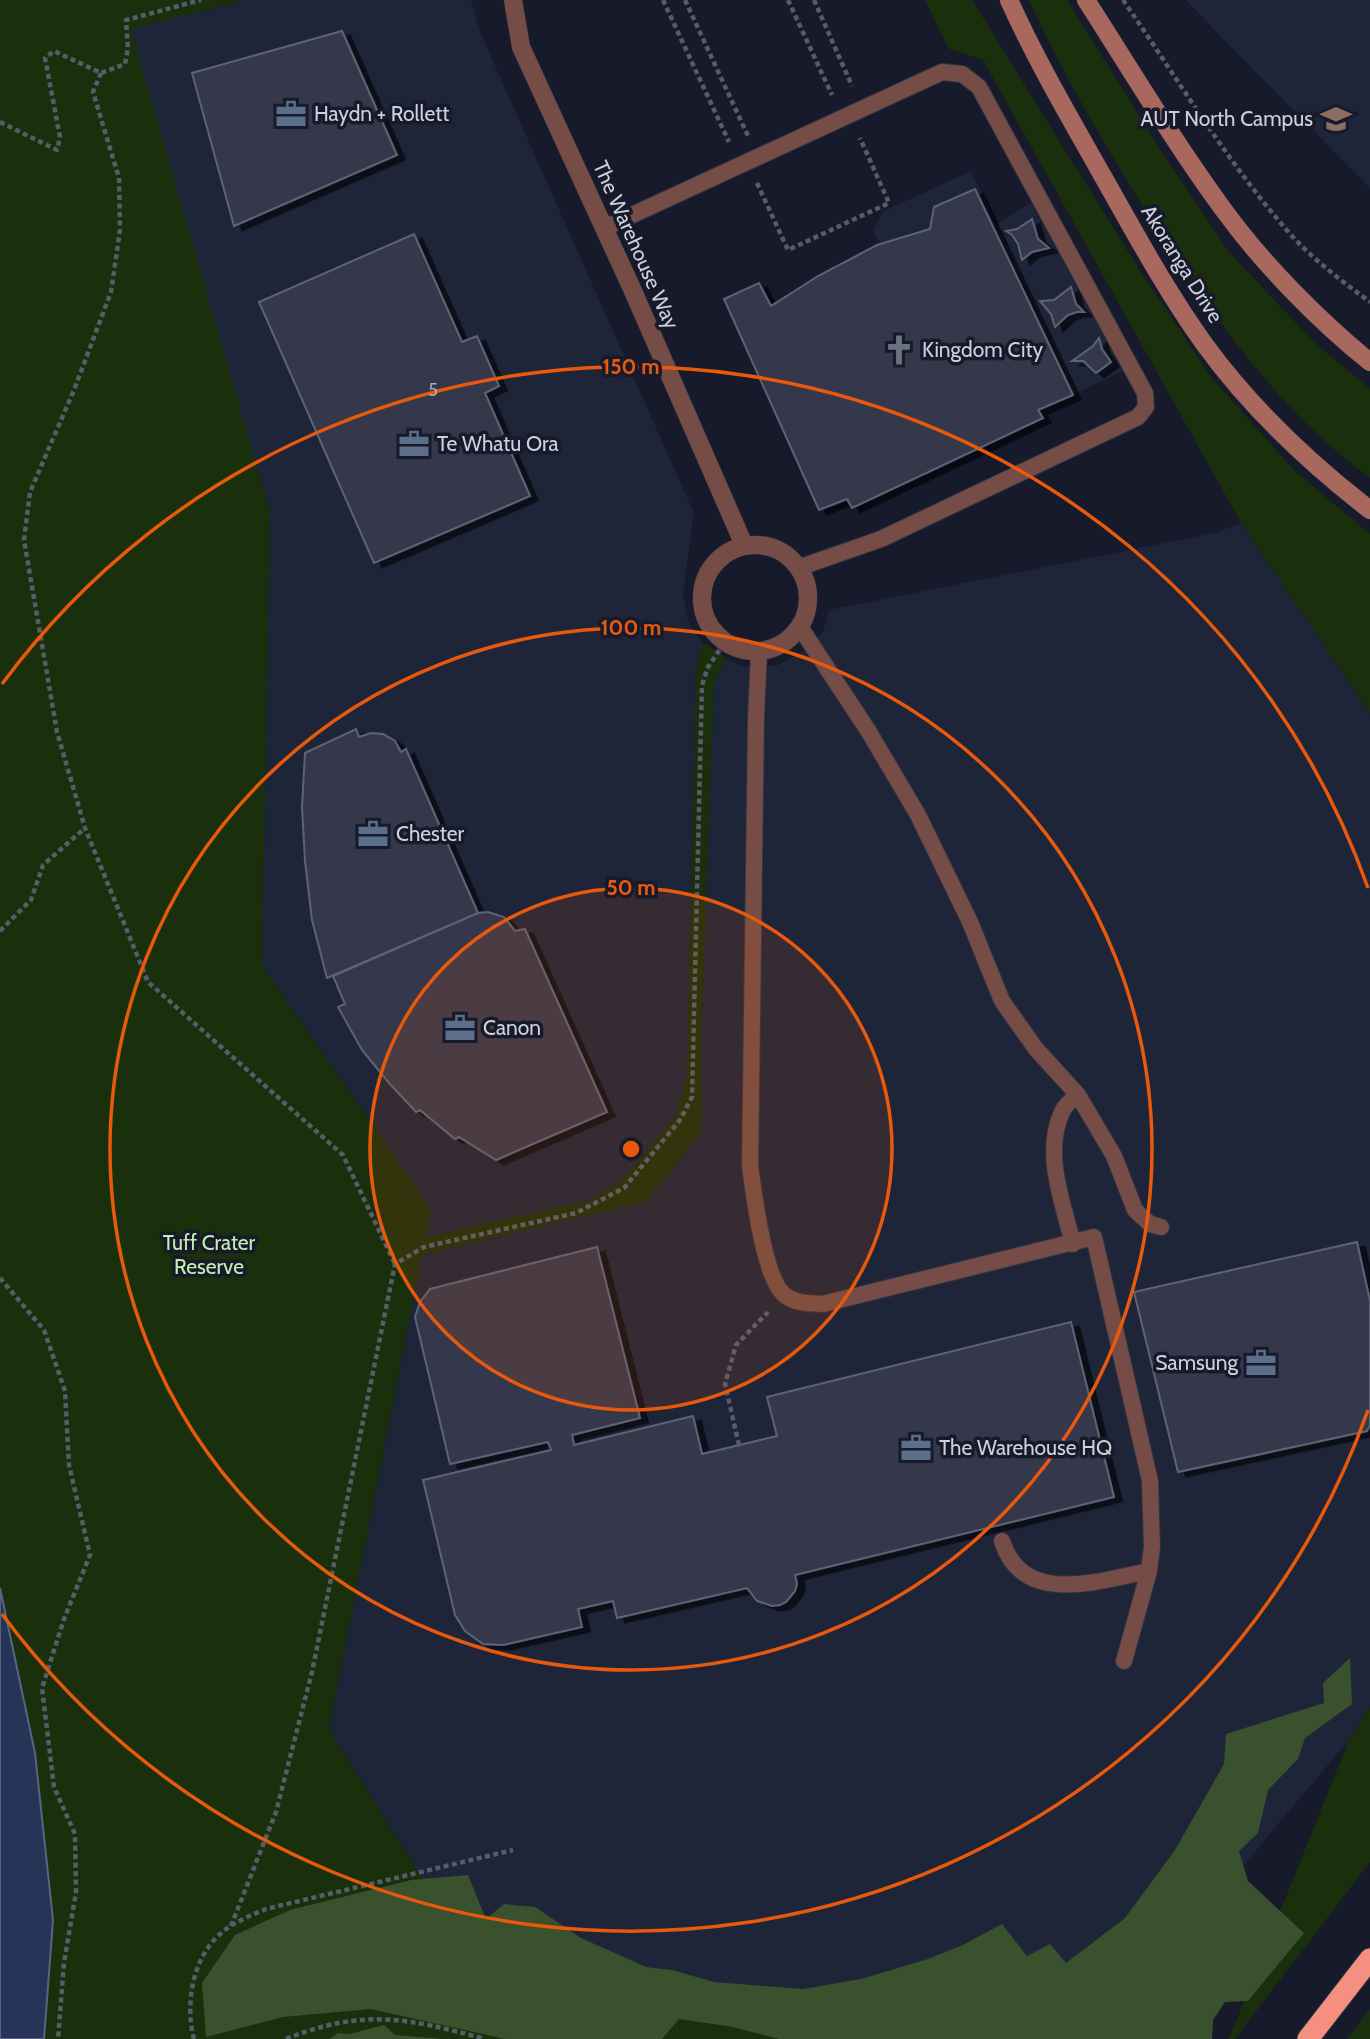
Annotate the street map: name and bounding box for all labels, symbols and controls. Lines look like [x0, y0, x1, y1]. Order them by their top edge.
office icon: Haydn + Rollett [274, 97, 308, 131]
place label: Haydn + Rollett [314, 101, 449, 126]
school or university icon: AUT North Campus [1319, 102, 1353, 136]
place label: AUT North Campus [1141, 106, 1313, 131]
street label: The Warehouse Way [588, 157, 685, 333]
street label: Akoranga Drive [1136, 200, 1229, 327]
church icon: Kingdom City [882, 333, 916, 367]
place label: Kingdom City [922, 337, 1044, 362]
text: 150 m [603, 354, 659, 379]
house number: 5 [428, 379, 438, 401]
office icon: Te Whatu Ora [397, 427, 431, 461]
place label: Te Whatu Ora [437, 431, 559, 456]
text: 100 m [601, 615, 661, 640]
office icon: Chester [356, 817, 390, 851]
place label: Chester [396, 821, 465, 846]
text: 50 m [606, 875, 656, 900]
office icon: Canon [443, 1011, 477, 1045]
place label: Canon [483, 1015, 541, 1040]
centre of rings [619, 1137, 643, 1161]
park label: Tuff Crater Reserve [163, 1230, 256, 1279]
office icon: Samsung [1244, 1346, 1278, 1380]
place label: Samsung [1155, 1350, 1239, 1375]
office icon: The Warehouse HQ [899, 1431, 933, 1465]
place label: The Warehouse HQ [939, 1435, 1112, 1460]

